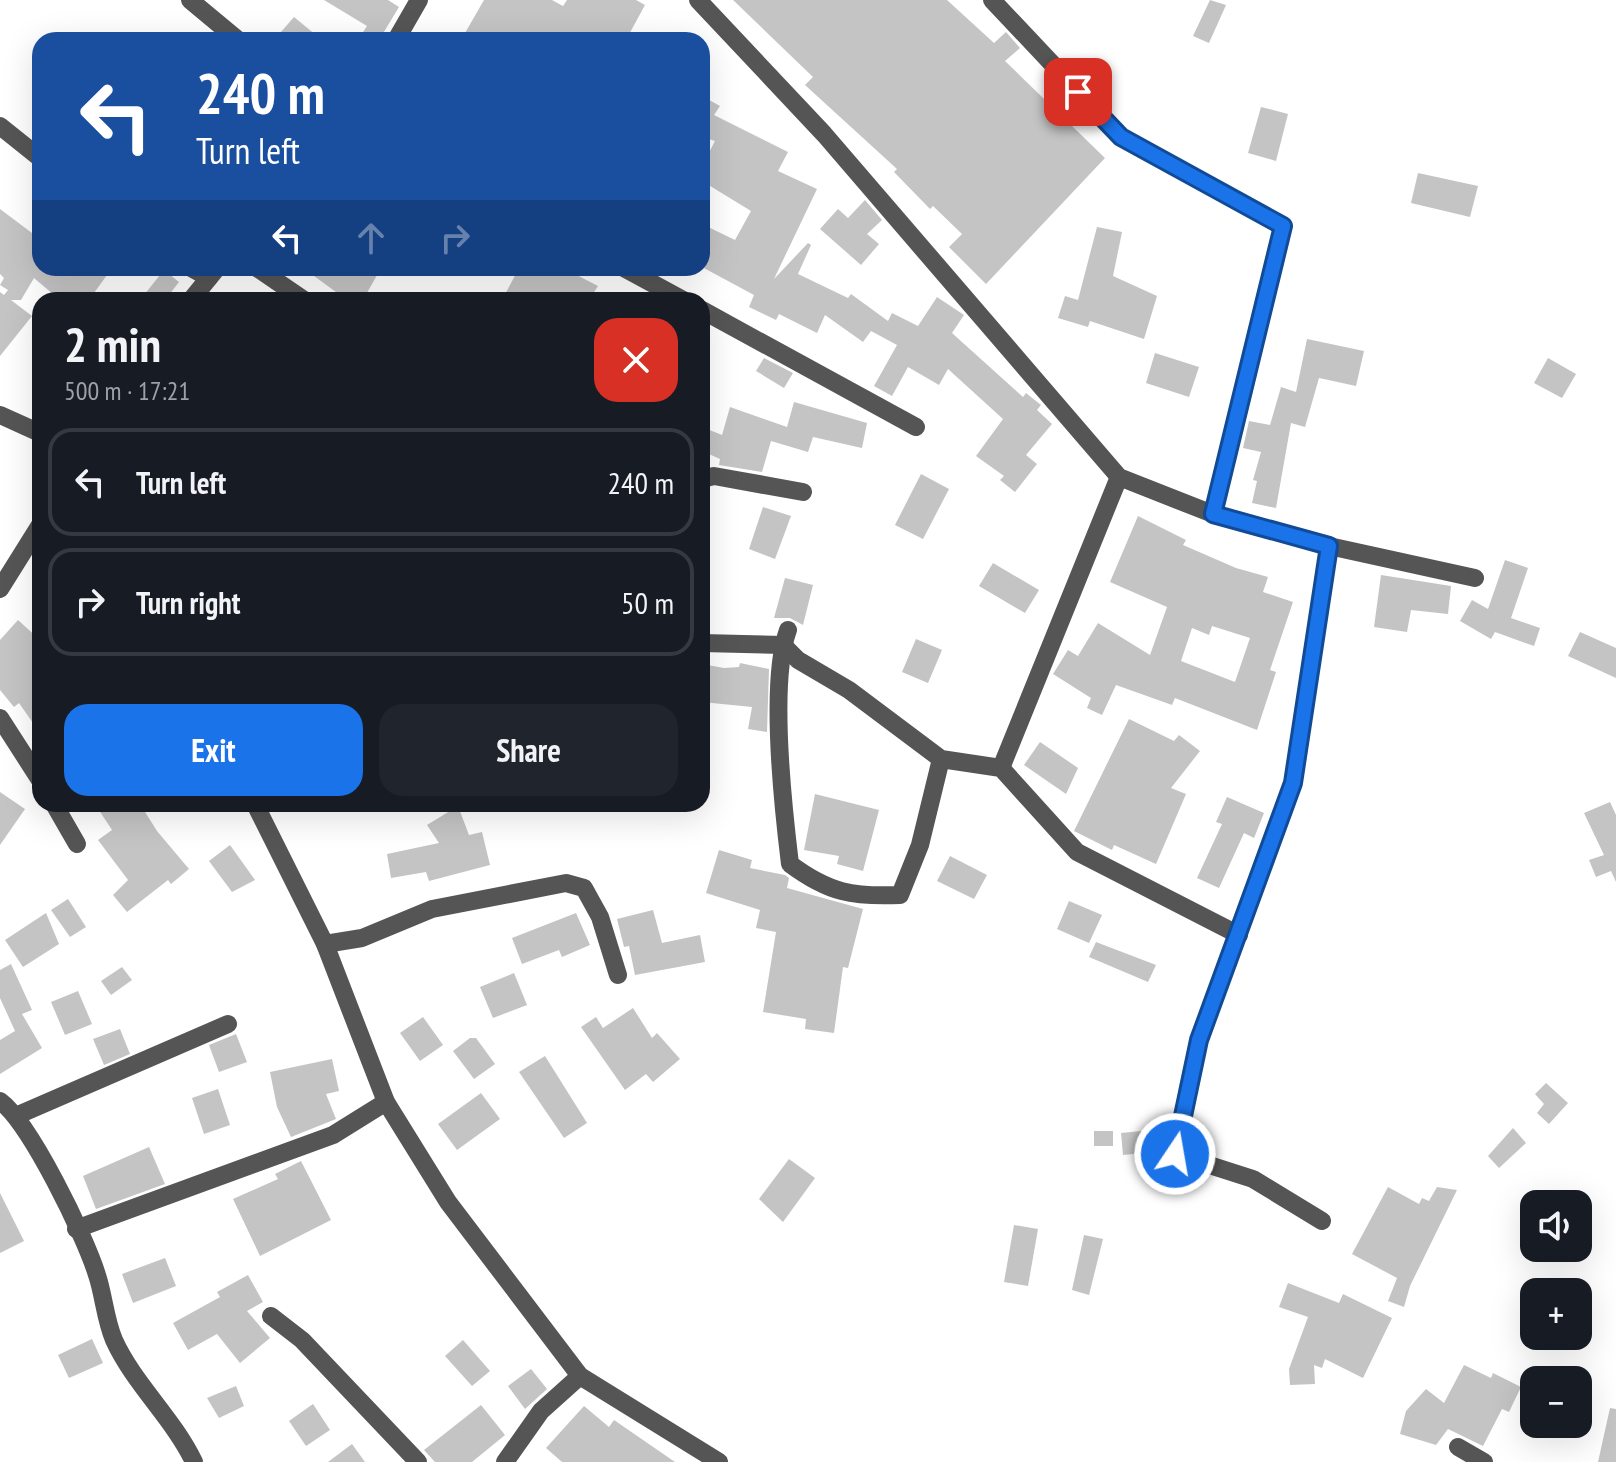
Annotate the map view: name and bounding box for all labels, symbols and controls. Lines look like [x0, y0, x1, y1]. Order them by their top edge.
text: 240 m [196, 57, 325, 129]
pin [1044, 58, 1112, 126]
icon: left [64, 64, 168, 168]
icon: arrive [1056, 70, 1100, 114]
text: Turn left [196, 127, 300, 174]
icon: left [265, 216, 309, 260]
icon: ahead [349, 216, 393, 260]
icon: right [433, 216, 477, 260]
text: 2 min [64, 313, 161, 375]
button: close [594, 318, 678, 402]
text: 500 m · 17:21 [64, 374, 190, 407]
icon: left [68, 460, 112, 504]
text: Turn left [136, 463, 226, 502]
text: 240 m [608, 463, 674, 502]
icon: right [68, 580, 112, 624]
text: Turn right [136, 583, 240, 622]
text: 50 m [621, 583, 674, 622]
button: Exit [64, 704, 363, 796]
button: Share [379, 704, 678, 796]
position arrow [1133, 1112, 1217, 1196]
map controls [1520, 1190, 1592, 1438]
button: sound [1520, 1190, 1592, 1262]
button: + [1520, 1278, 1592, 1350]
button: − [1520, 1366, 1592, 1438]

